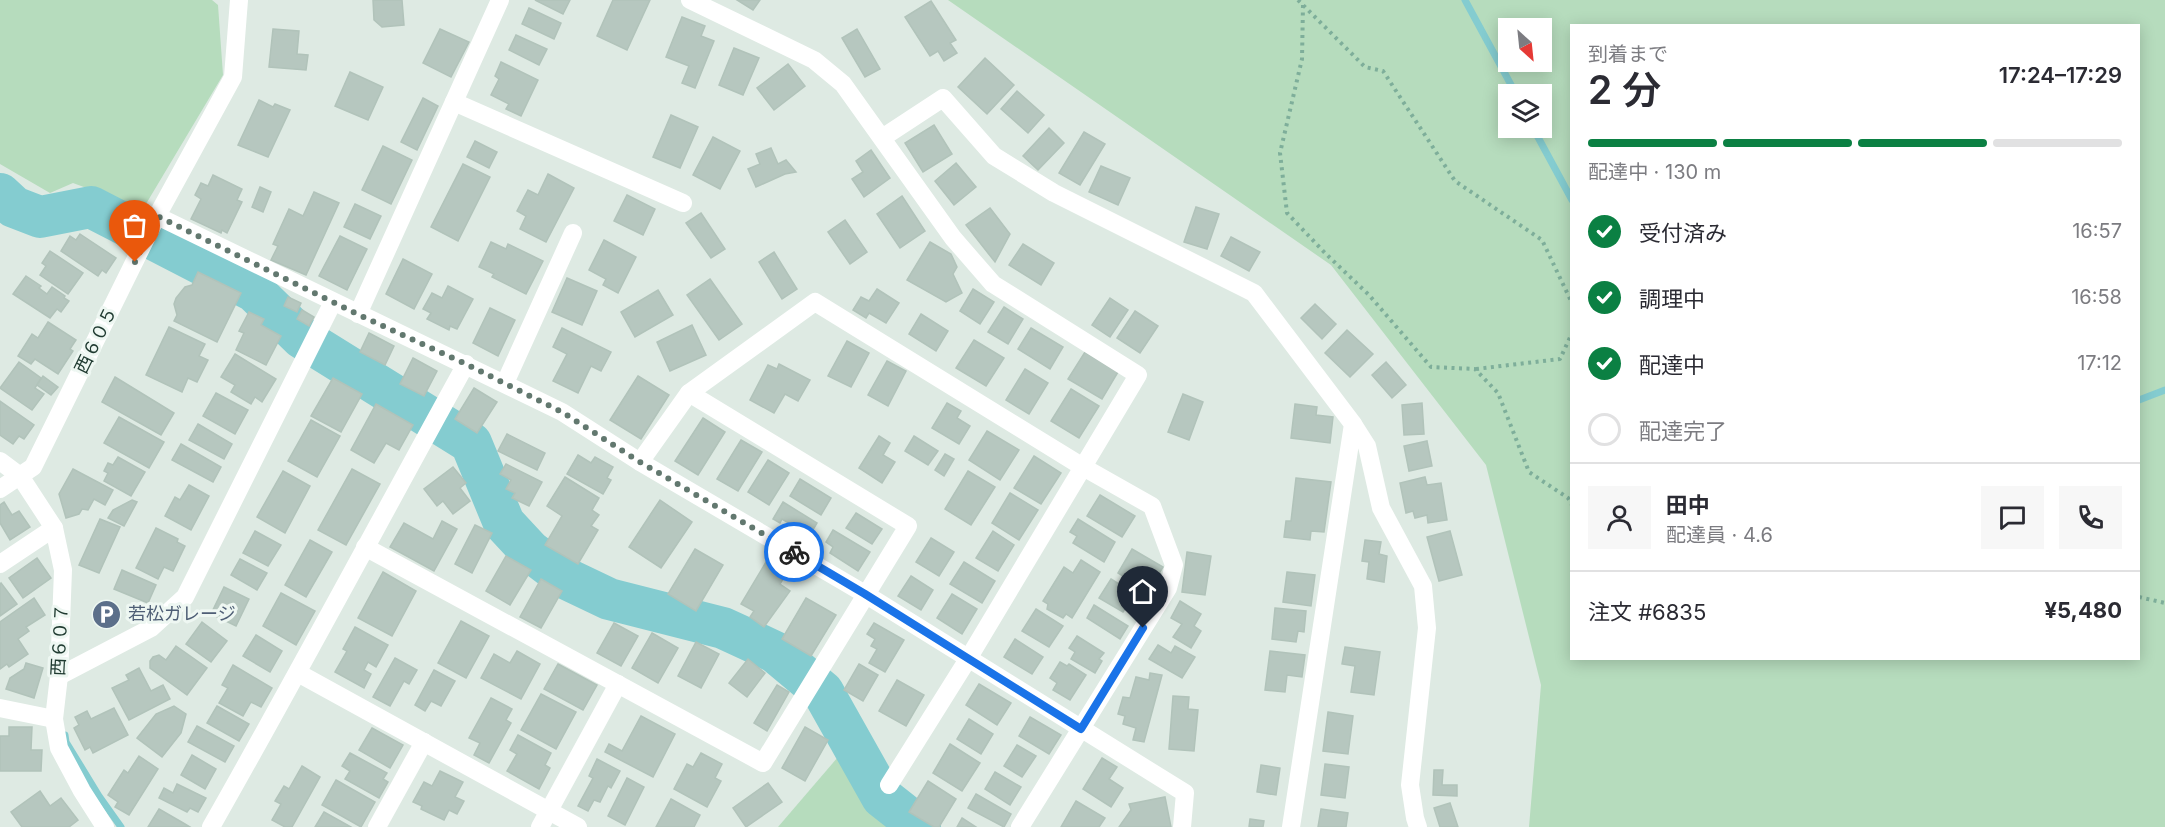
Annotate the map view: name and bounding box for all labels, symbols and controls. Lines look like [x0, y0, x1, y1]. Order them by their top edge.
north arrow [1498, 18, 1552, 72]
map controls [1498, 18, 1552, 138]
text: 到着まで [1588, 42, 1668, 66]
text: 17:24–17:29 [1999, 62, 2122, 88]
text: 2 分 [1588, 66, 1661, 113]
button: layers [1498, 84, 1552, 138]
text: 配達中 · 130 m [1588, 160, 1721, 184]
pin [109, 200, 160, 262]
icon: bag [118, 209, 151, 242]
icon: check [1588, 215, 1621, 248]
text: 16:57 [2072, 219, 2122, 243]
text: 受付済み [1639, 220, 1727, 246]
icon: check [1588, 281, 1621, 314]
text: 16:58 [2071, 285, 2122, 309]
text: 調理中 [1639, 286, 1705, 312]
street label: 西６０５ [70, 303, 121, 377]
icon: check [1588, 347, 1621, 380]
text: 17:12 [2077, 351, 2122, 375]
text: 配達中 [1639, 352, 1705, 378]
text: 配達完了 [1639, 418, 1727, 444]
button: person [1588, 486, 1651, 549]
button: chat [1981, 486, 2044, 549]
button: phone [2059, 486, 2122, 549]
text: 田中 [1666, 492, 1710, 518]
courier [764, 522, 824, 582]
text: 配達員 · 4.6 [1666, 523, 1773, 547]
icon: bike [778, 536, 811, 569]
pin [1117, 566, 1168, 628]
icon: home [1126, 575, 1159, 608]
text: ¥5,480 [2045, 597, 2122, 623]
parking icon: 若松ガレージ [91, 598, 123, 630]
text: 注文 #6835 [1588, 599, 1706, 625]
street label: 西６０７ [47, 603, 72, 676]
place label: 若松ガレージ [128, 603, 236, 624]

